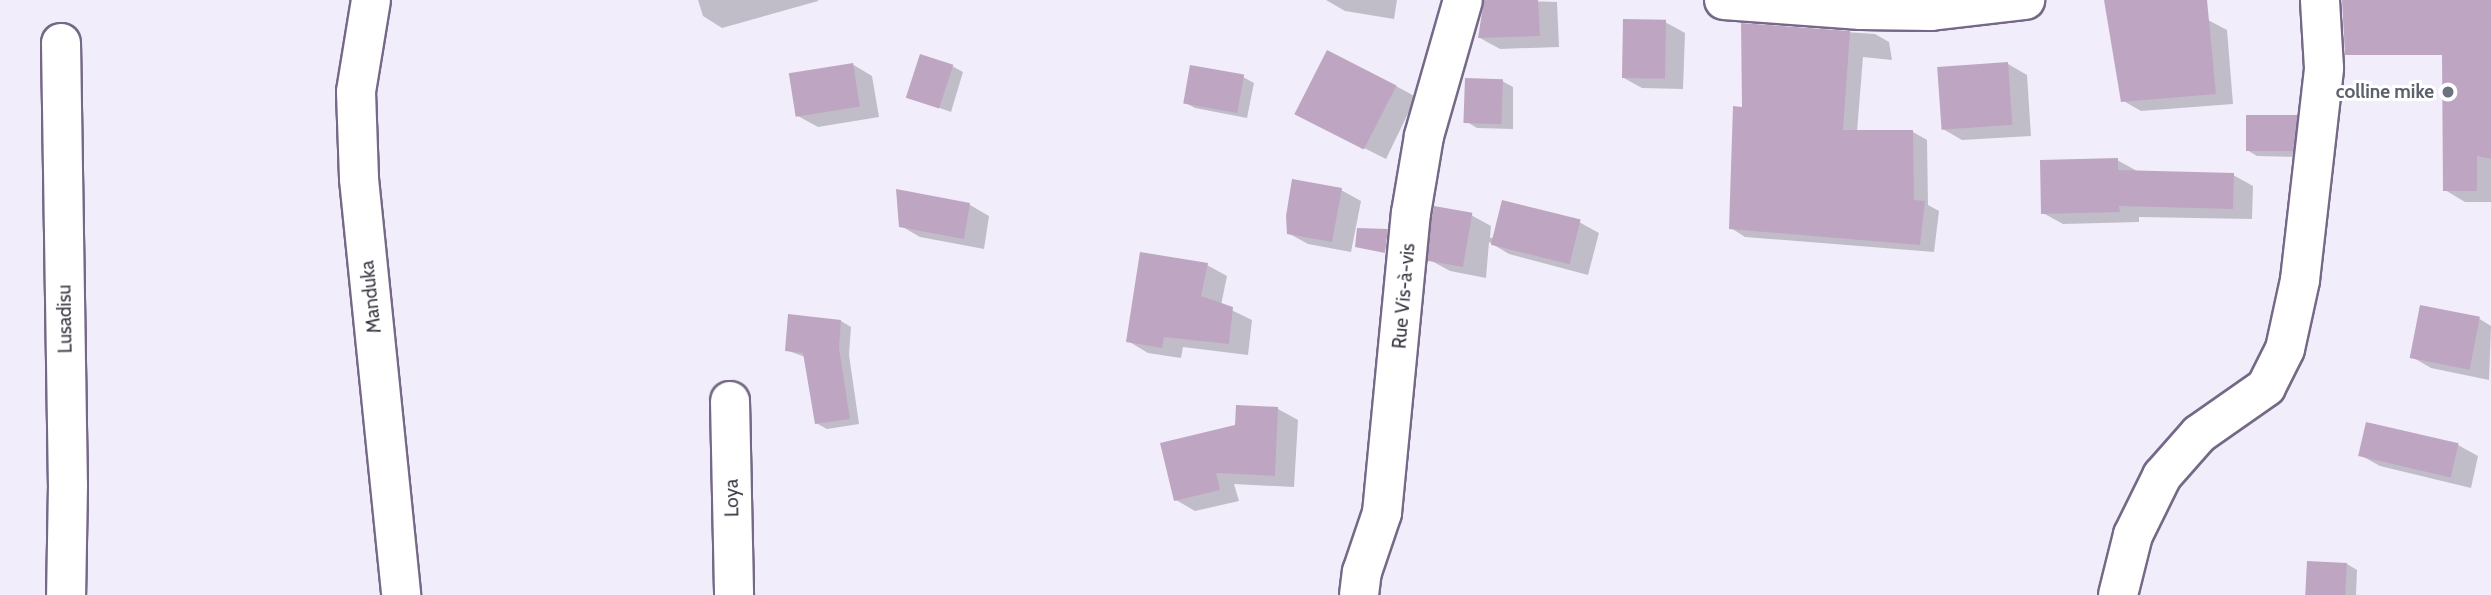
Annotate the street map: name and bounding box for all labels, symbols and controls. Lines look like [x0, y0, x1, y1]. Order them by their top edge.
place label: colline mike [2336, 81, 2434, 103]
marker: colline mike [2440, 84, 2456, 100]
street label: Rue Vis-à-vis [1388, 242, 1420, 350]
street label: Manduka [356, 259, 386, 335]
street label: Lusadisu [53, 284, 77, 354]
street label: Loya [720, 479, 744, 517]

